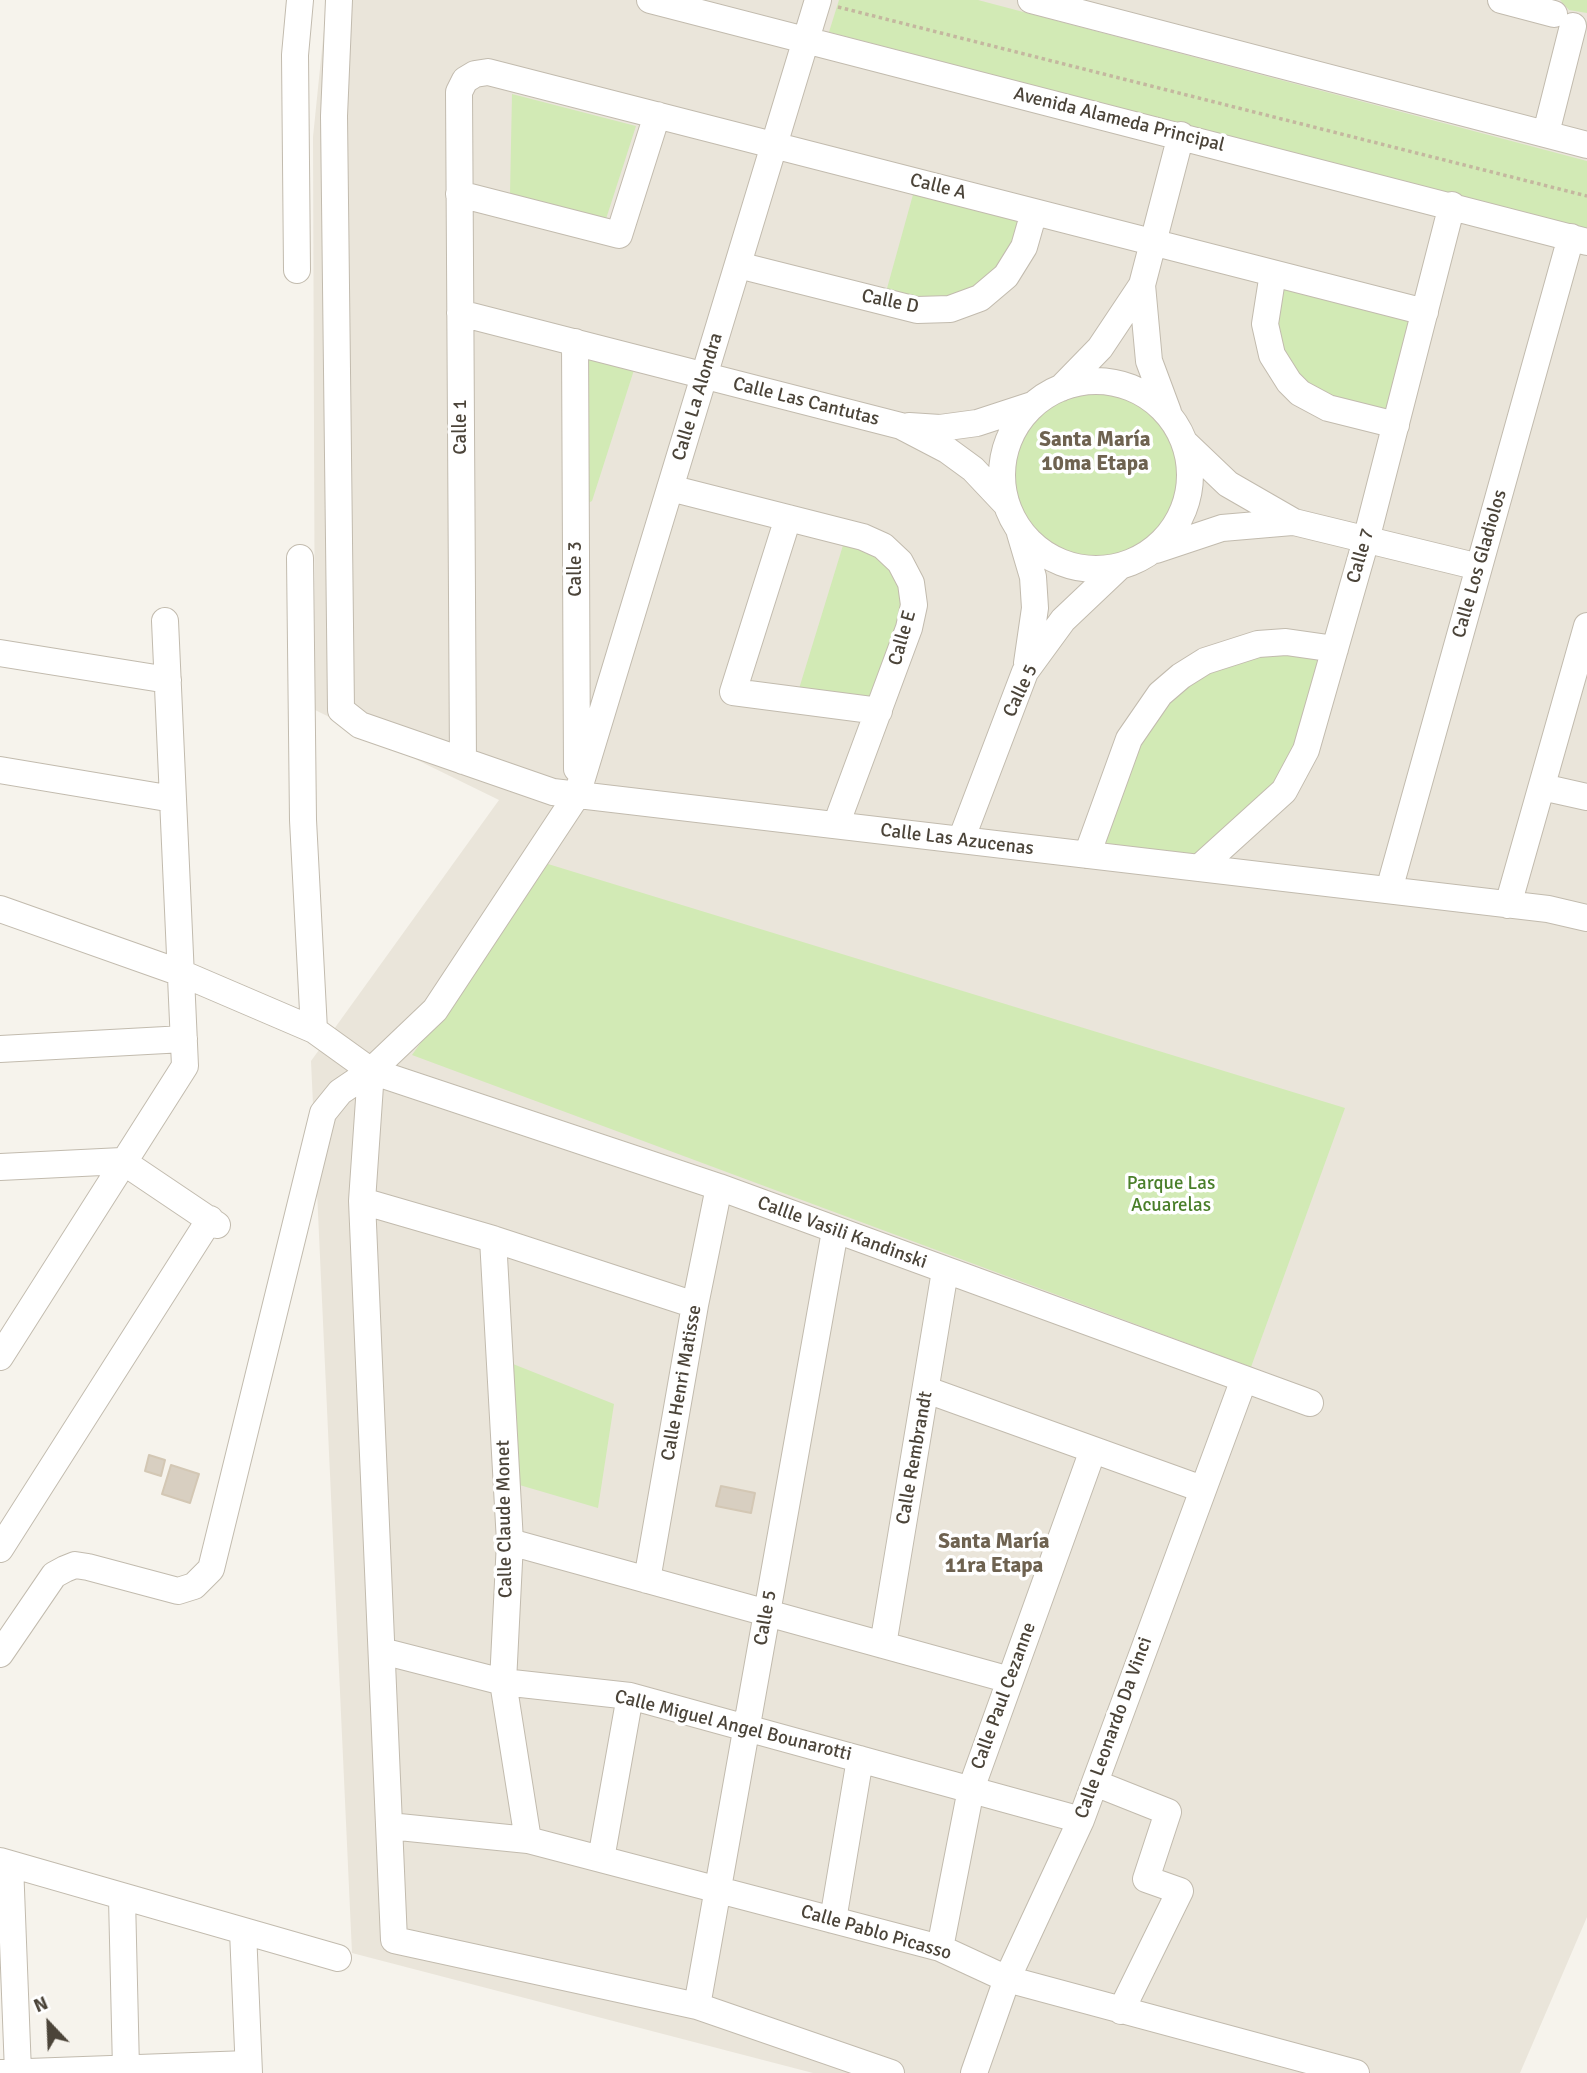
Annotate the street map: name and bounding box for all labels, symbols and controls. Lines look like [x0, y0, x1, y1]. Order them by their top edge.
street label: Avenida Alameda Principal [1011, 83, 1227, 157]
street label: Calle A [908, 169, 968, 205]
street label: Calle D [859, 285, 921, 319]
street label: Calle La Alondra [668, 330, 728, 464]
street label: Calle Las Cantutas [730, 373, 882, 431]
street label: Calle 1 [450, 399, 472, 455]
district label: Santa María 10ma Etapa [1039, 427, 1151, 477]
street label: Calle Los Gladiolos [1448, 487, 1512, 641]
street label: Calle 7 [1342, 526, 1380, 586]
street label: Calle 3 [565, 541, 587, 597]
street label: Calle E [884, 608, 922, 668]
street label: Calle 5 [999, 661, 1043, 721]
street label: Calle Las Azucenas [879, 819, 1035, 861]
park label: Parque Las Acuarelas [1127, 1173, 1215, 1217]
street label: Callle Vasili Kandinski [754, 1192, 930, 1274]
street label: Calle Henri Matisse [657, 1303, 707, 1463]
street label: Calle Rembrandt [892, 1390, 938, 1526]
street label: Calle Claude Monet [492, 1440, 518, 1598]
district label: Santa María 11ra Etapa [938, 1529, 1050, 1579]
street label: Calle 5 [750, 1589, 782, 1647]
street label: Calle Paul Cezanne [967, 1619, 1041, 1773]
street label: Calle Leonardo Da Vinci [1070, 1634, 1158, 1822]
street label: Calle Miguel Angel Bounarotti [612, 1685, 854, 1767]
street label: Calle Pablo Picasso [798, 1901, 954, 1965]
north arrow [14, 1989, 84, 2059]
text: N [30, 1991, 52, 2018]

